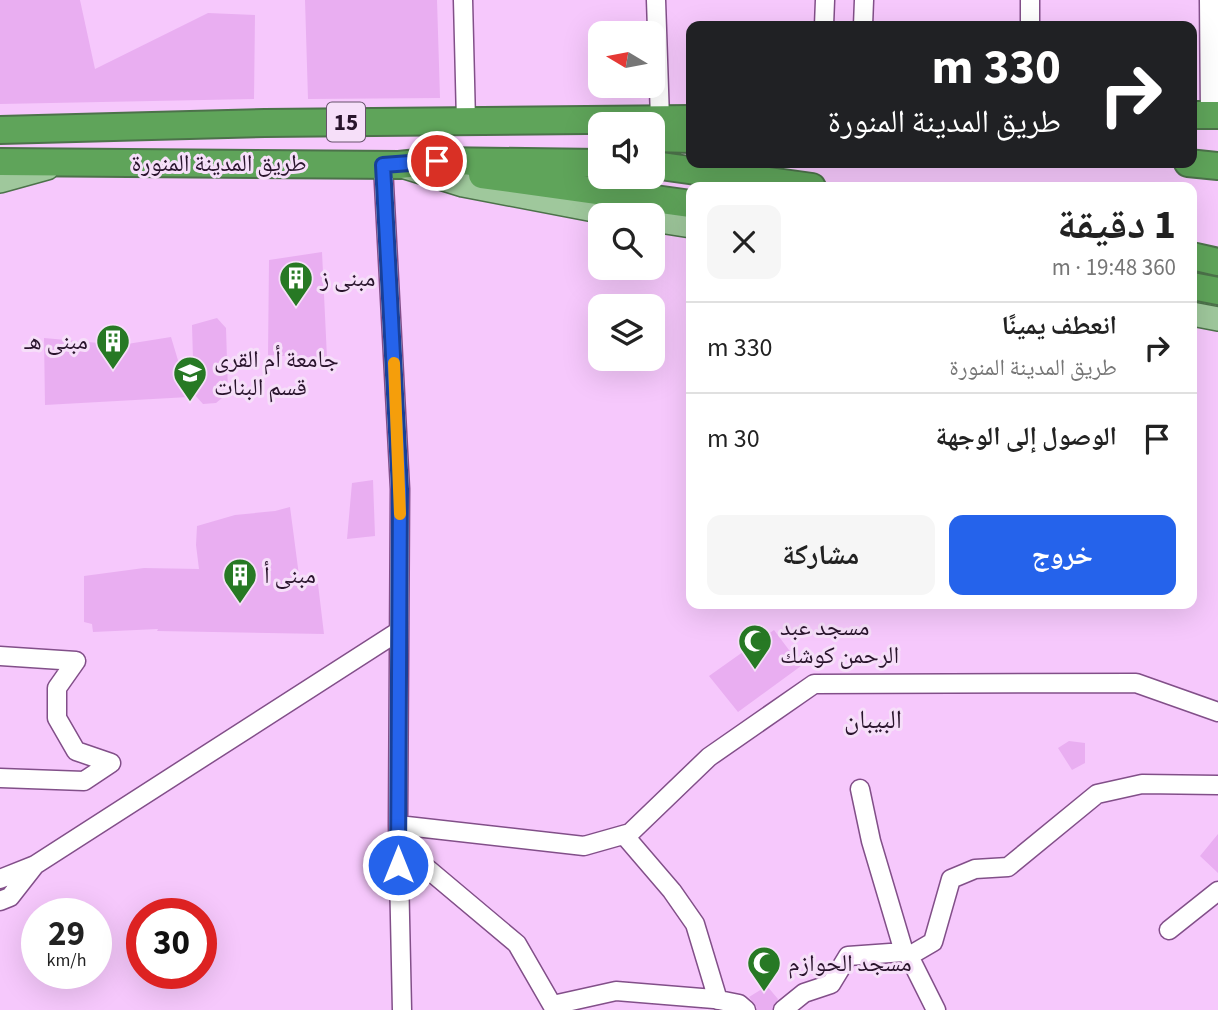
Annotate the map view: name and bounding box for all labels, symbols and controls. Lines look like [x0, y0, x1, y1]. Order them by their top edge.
north arrow [588, 21, 665, 98]
map controls [588, 21, 665, 371]
text: 330 m [932, 33, 1061, 103]
icon: right [1085, 49, 1176, 140]
text: طريق المدينة المنورة [828, 99, 1061, 145]
road number: 15 [327, 102, 365, 141]
button: sound [588, 112, 665, 189]
pin [407, 131, 467, 191]
icon: arrive [418, 142, 456, 180]
street label: طريق المدينة المنورة [132, 146, 306, 181]
text: 1 دقيقة [1057, 195, 1176, 255]
button: search [588, 203, 665, 280]
button: close [707, 205, 781, 279]
text: 360 m · 19:48 [1052, 251, 1176, 284]
building icon: مبنى ز [277, 259, 315, 308]
place label: مبنى ز [319, 261, 376, 296]
button: layers [588, 294, 665, 371]
text: انعطف يمينًا [1002, 307, 1117, 344]
building icon: مبنى هـ [94, 322, 132, 371]
place label: مبنى هـ [24, 324, 88, 359]
text: 330 m [707, 329, 773, 366]
icon: right [1138, 329, 1176, 367]
place label: جامعة أم القرى قسم البنات [214, 342, 339, 405]
text: طريق المدينة المنورة [949, 351, 1117, 384]
school or university icon: جامعة أم القرى قسم البنات [171, 354, 209, 403]
text: الوصول إلى الوجهة [936, 418, 1117, 455]
text: 30 m [707, 420, 760, 457]
icon: arrive [1138, 420, 1176, 458]
button: مشاركة [707, 515, 935, 595]
button: خروج [949, 515, 1176, 595]
building icon: مبنى أ [221, 556, 259, 605]
place label: مبنى أ [264, 558, 316, 593]
place label: مسجد عبد الرحمن كوشك [780, 610, 899, 673]
mosque icon: مسجد عبد الرحمن كوشك [736, 622, 774, 671]
district label: البيبان [844, 701, 902, 738]
position arrow [361, 828, 435, 902]
speed limit sign: 30 [126, 898, 217, 989]
text: 29 [48, 909, 85, 959]
mosque icon: مسجد الحوازم [745, 944, 783, 993]
place label: مسجد الحوازم [788, 946, 912, 981]
text: km/h [47, 948, 86, 973]

